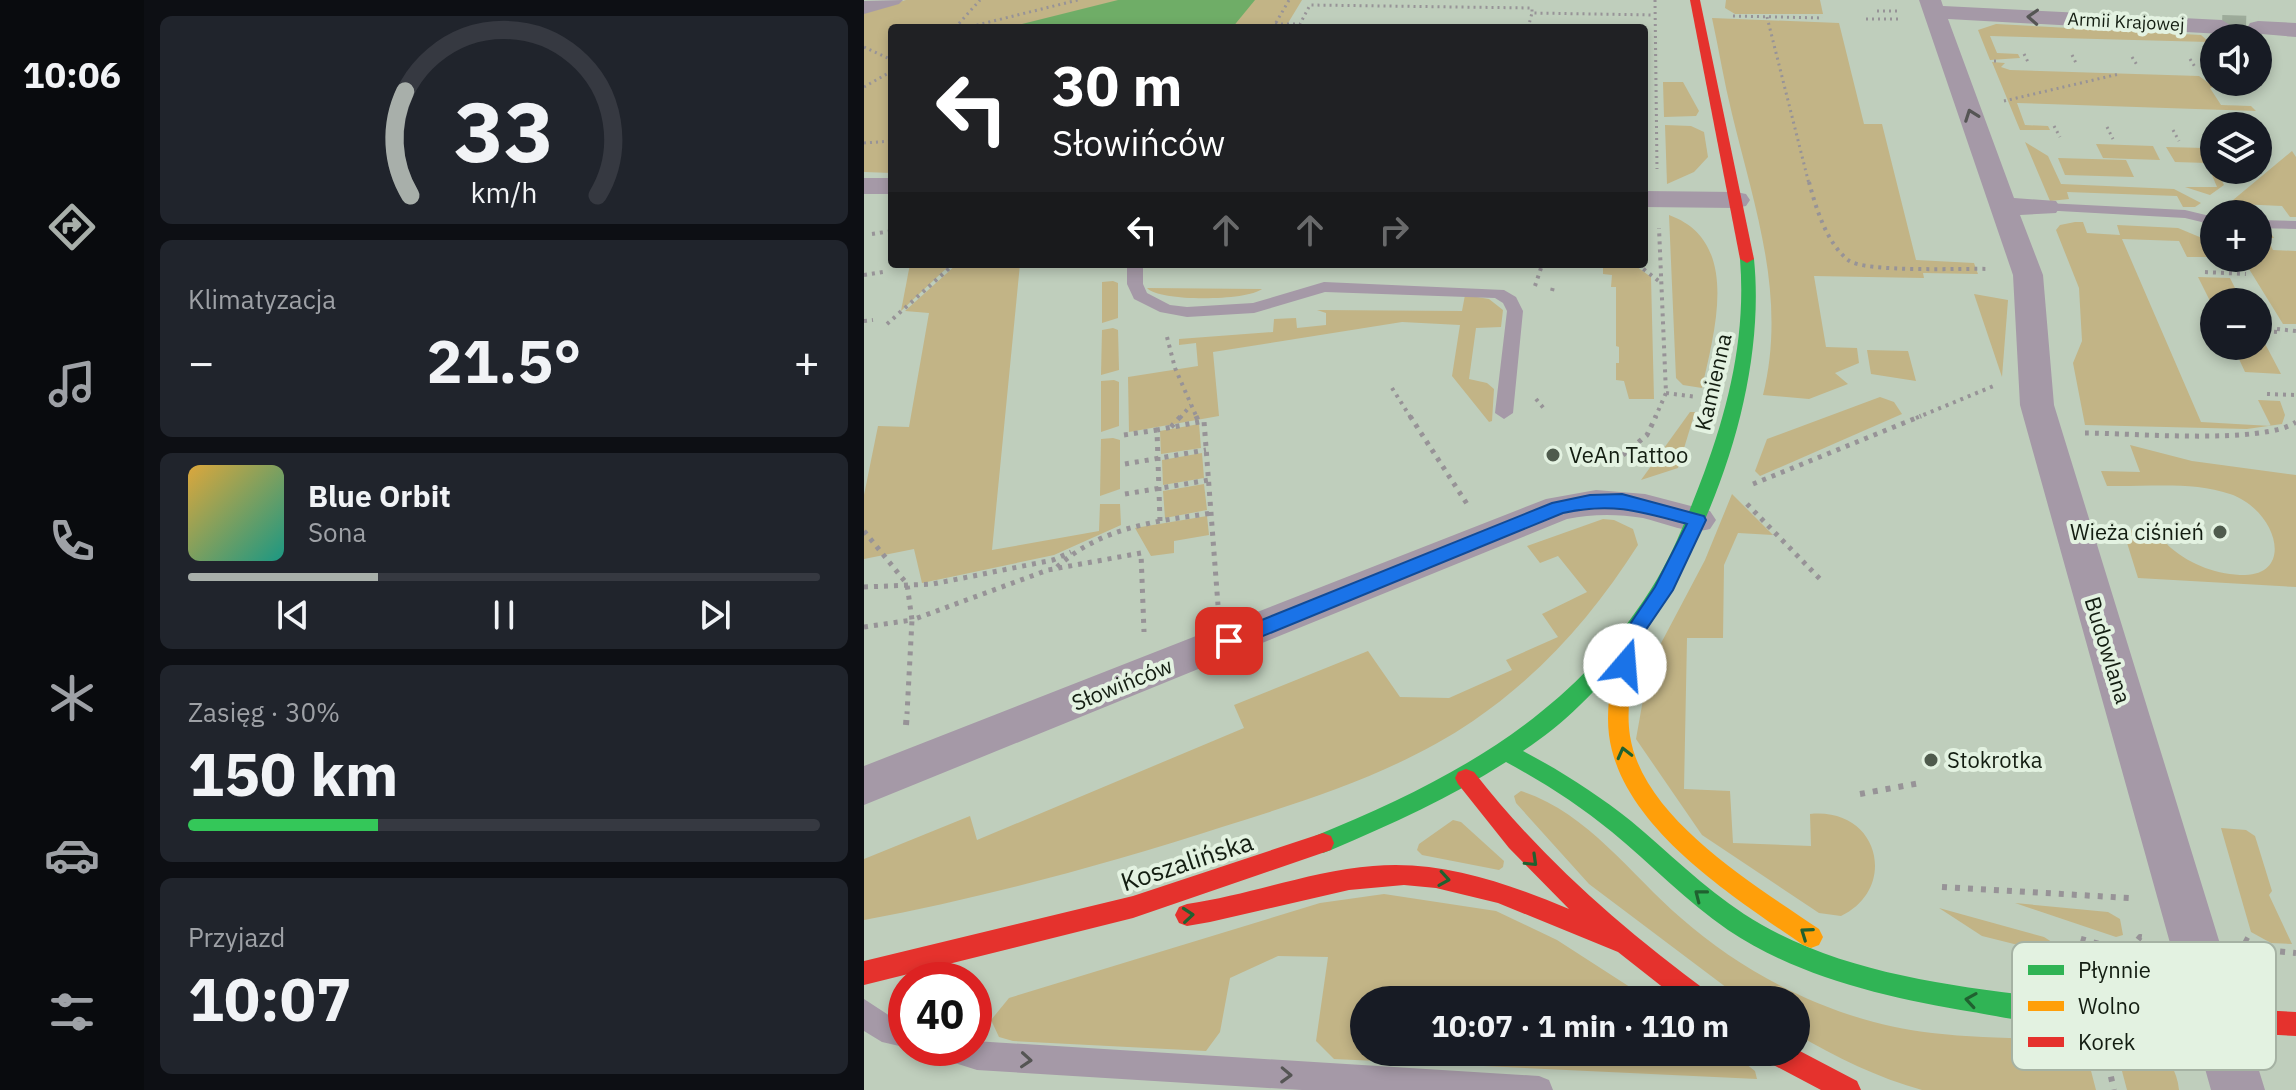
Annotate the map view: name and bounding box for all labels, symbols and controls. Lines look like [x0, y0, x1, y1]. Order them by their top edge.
street label: Armii Krajowej [2067, 7, 2185, 36]
one-way arrow [2026, 9, 2039, 26]
map controls [2200, 24, 2272, 360]
button: sound [2200, 24, 2272, 96]
text: 30 m [1052, 49, 1182, 121]
text: 10:06 [23, 51, 121, 98]
icon: left [920, 56, 1024, 160]
text: 33 [454, 77, 554, 185]
one-way arrow [1964, 109, 1981, 123]
button: layers [2200, 112, 2272, 184]
text: Słowińców [1052, 119, 1226, 166]
text: km/h [470, 174, 538, 211]
icon: directions [44, 199, 100, 255]
button: + [2200, 200, 2272, 272]
icon: left [1120, 208, 1164, 252]
icon: ahead [1204, 208, 1248, 252]
icon: ahead [1288, 208, 1332, 252]
icon: right [1372, 208, 1416, 252]
text: Klimatyzacja [188, 282, 336, 316]
button: − [2200, 288, 2272, 360]
text: 21.5° [427, 321, 581, 400]
street label: Kamienna [1687, 330, 1738, 433]
text: − [188, 333, 214, 390]
text: + [794, 333, 820, 390]
icon: music [44, 356, 100, 412]
place label: VeAn Tattoo [1569, 440, 1688, 469]
marker: VeAn Tattoo [1544, 446, 1562, 464]
text: Blue Orbit [308, 476, 451, 515]
icon: phone [44, 513, 100, 569]
text: Sona [308, 515, 366, 549]
place label: Wieża ciśnień [2070, 517, 2204, 546]
marker: Wieża ciśnień [2211, 523, 2229, 541]
icon: previous [271, 593, 315, 637]
icon: pause [482, 593, 526, 637]
icon: next [693, 593, 737, 637]
street label: Budowlana [2078, 593, 2139, 707]
pin [1195, 607, 1263, 675]
icon: arrive [1207, 619, 1251, 663]
position arrow [1583, 623, 1667, 707]
street label: Słowińców [1067, 650, 1176, 717]
icon: climate [44, 670, 100, 726]
text: Zasięg · 30% [188, 695, 340, 729]
text: 150 km [188, 734, 398, 813]
place label: Stokrotka [1947, 745, 2043, 774]
one-way arrow [1616, 746, 1633, 760]
marker: Stokrotka [1922, 751, 1940, 769]
street label: Koszalińska [1116, 824, 1257, 898]
icon: car [44, 827, 100, 883]
one-way arrow [1523, 852, 1537, 866]
one-way arrow [1437, 870, 1451, 887]
one-way arrow [1694, 891, 1709, 905]
one-way arrow [1182, 906, 1195, 923]
text: Przyjazd [188, 920, 285, 954]
one-way arrow [1800, 928, 1814, 943]
legend [2012, 942, 2276, 1070]
text: Płynnie [2078, 955, 2151, 984]
text: 10:07 [188, 959, 352, 1038]
speed limit sign: 40 [888, 962, 992, 1066]
icon: filters [44, 984, 100, 1040]
text: Wolno [2078, 991, 2140, 1020]
one-way arrow [1964, 992, 1978, 1009]
text: 10:07 · 1 min · 110 m [1431, 1006, 1729, 1045]
text: Korek [2078, 1027, 2136, 1056]
one-way arrow [1020, 1051, 1033, 1068]
one-way arrow [1280, 1066, 1293, 1083]

